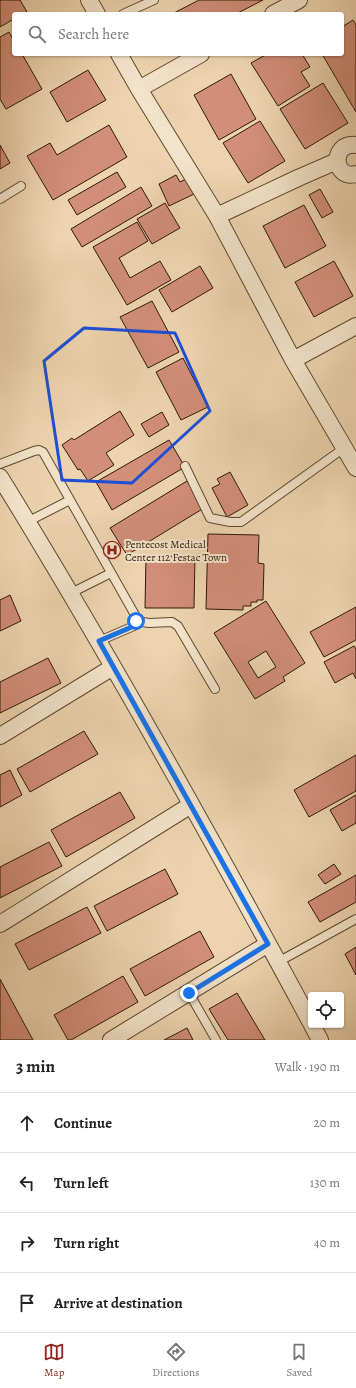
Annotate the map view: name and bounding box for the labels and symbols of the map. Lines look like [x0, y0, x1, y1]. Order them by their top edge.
place label: Pentecost Medical Center 112 Festac Town [125, 537, 227, 565]
hospital icon: Pentecost Medical Center 112 Festac Town [102, 540, 122, 560]
route start [127, 612, 145, 630]
route end [180, 984, 198, 1002]

